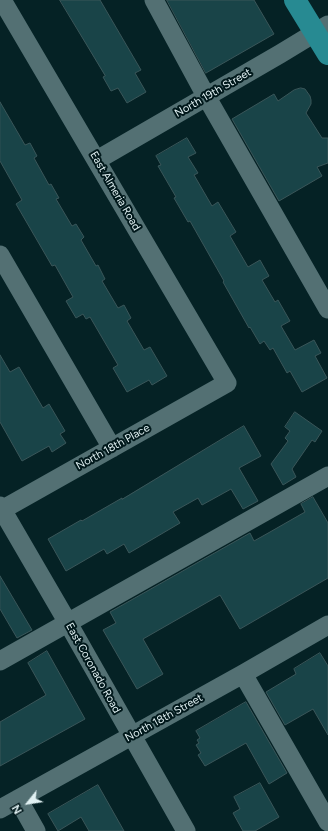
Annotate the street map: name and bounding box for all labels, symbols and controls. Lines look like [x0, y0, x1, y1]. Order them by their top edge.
street label: North 19th Street [172, 66, 254, 120]
street label: East Almeria Road [87, 149, 143, 233]
street label: North 18th Place [74, 421, 152, 473]
street label: East Coronado Road [63, 621, 123, 715]
street label: North 18th Street [123, 691, 205, 745]
north arrow [8, 783, 48, 823]
text: N [9, 802, 25, 816]

